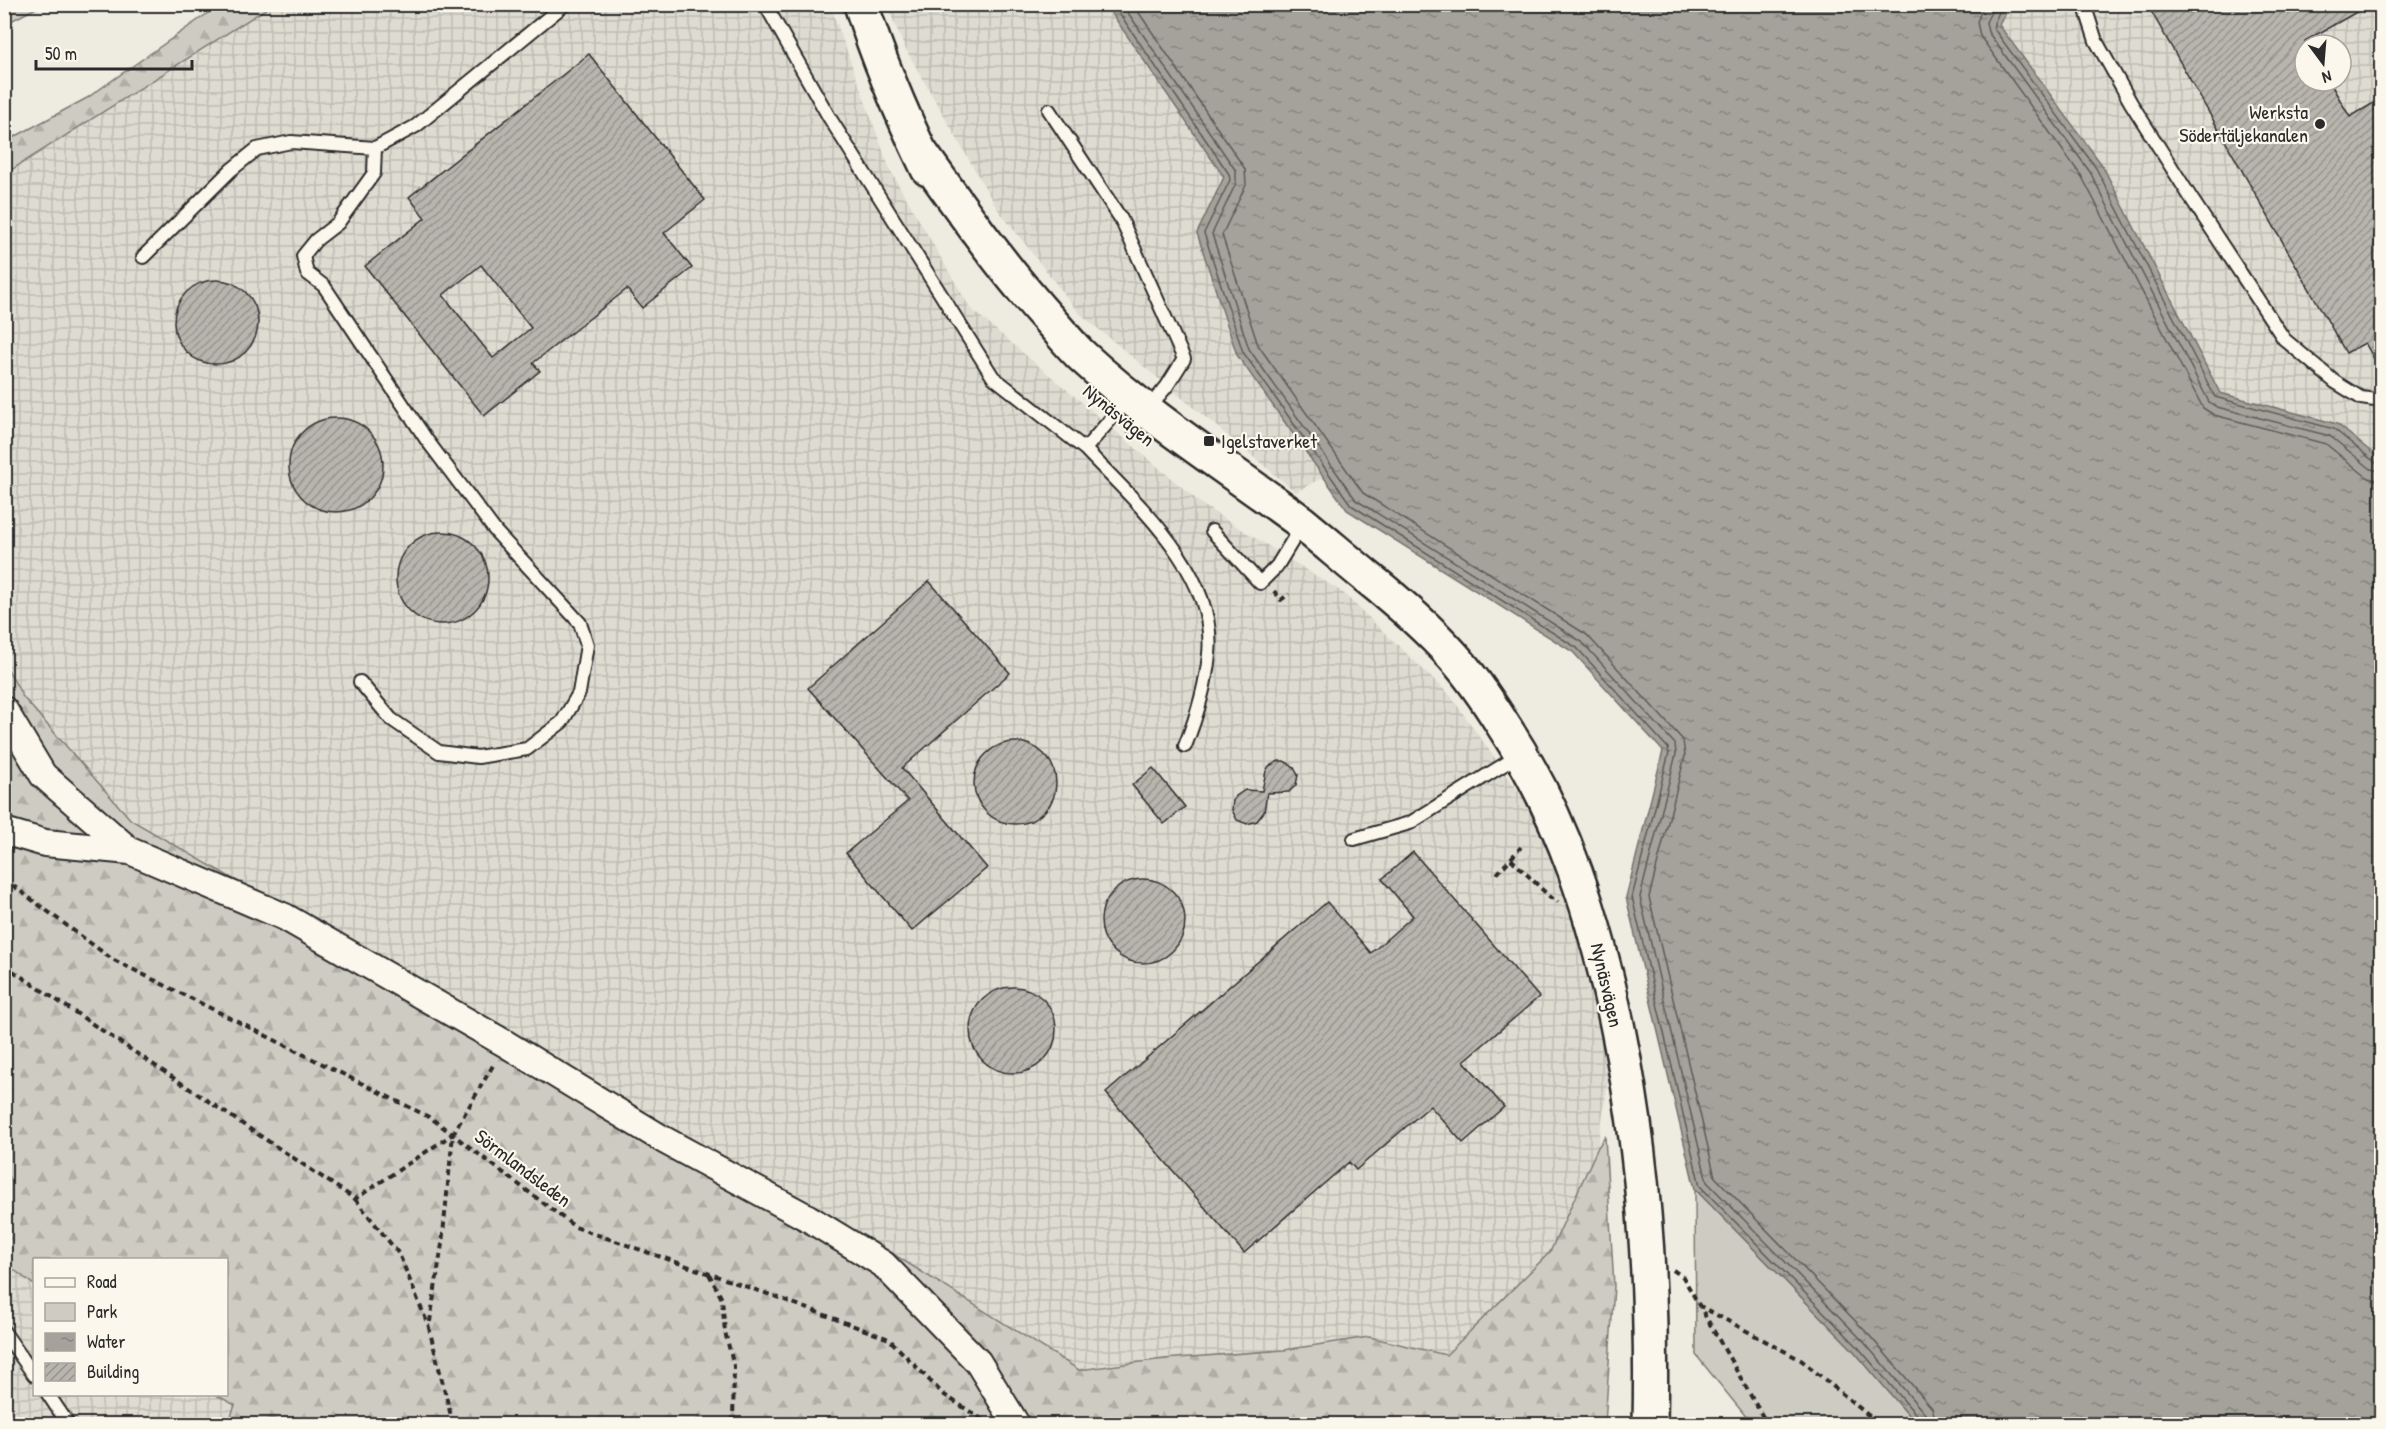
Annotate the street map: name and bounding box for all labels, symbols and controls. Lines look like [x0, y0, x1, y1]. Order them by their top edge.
scale bar [36, 33, 192, 71]
north arrow [2293, 33, 2353, 93]
text: 50 m [45, 41, 77, 66]
text: N [2320, 66, 2334, 89]
place label: Werksta Södertäljekanalen [2179, 98, 2308, 148]
marker: Werksta Södertäljekanalen [2313, 117, 2327, 131]
street label: Nynäsvägen [1078, 377, 1161, 452]
place label: Igelstaverket [1221, 427, 1318, 454]
marker: Igelstaverket [1202, 434, 1216, 448]
street label: Nynäsvägen [1585, 940, 1630, 1030]
street label: Sörmlandsleden [470, 1122, 577, 1213]
legend [33, 1258, 228, 1396]
text: Road [87, 1269, 117, 1294]
text: Park [87, 1299, 118, 1324]
text: Water [87, 1329, 125, 1354]
text: Building [87, 1359, 139, 1384]

